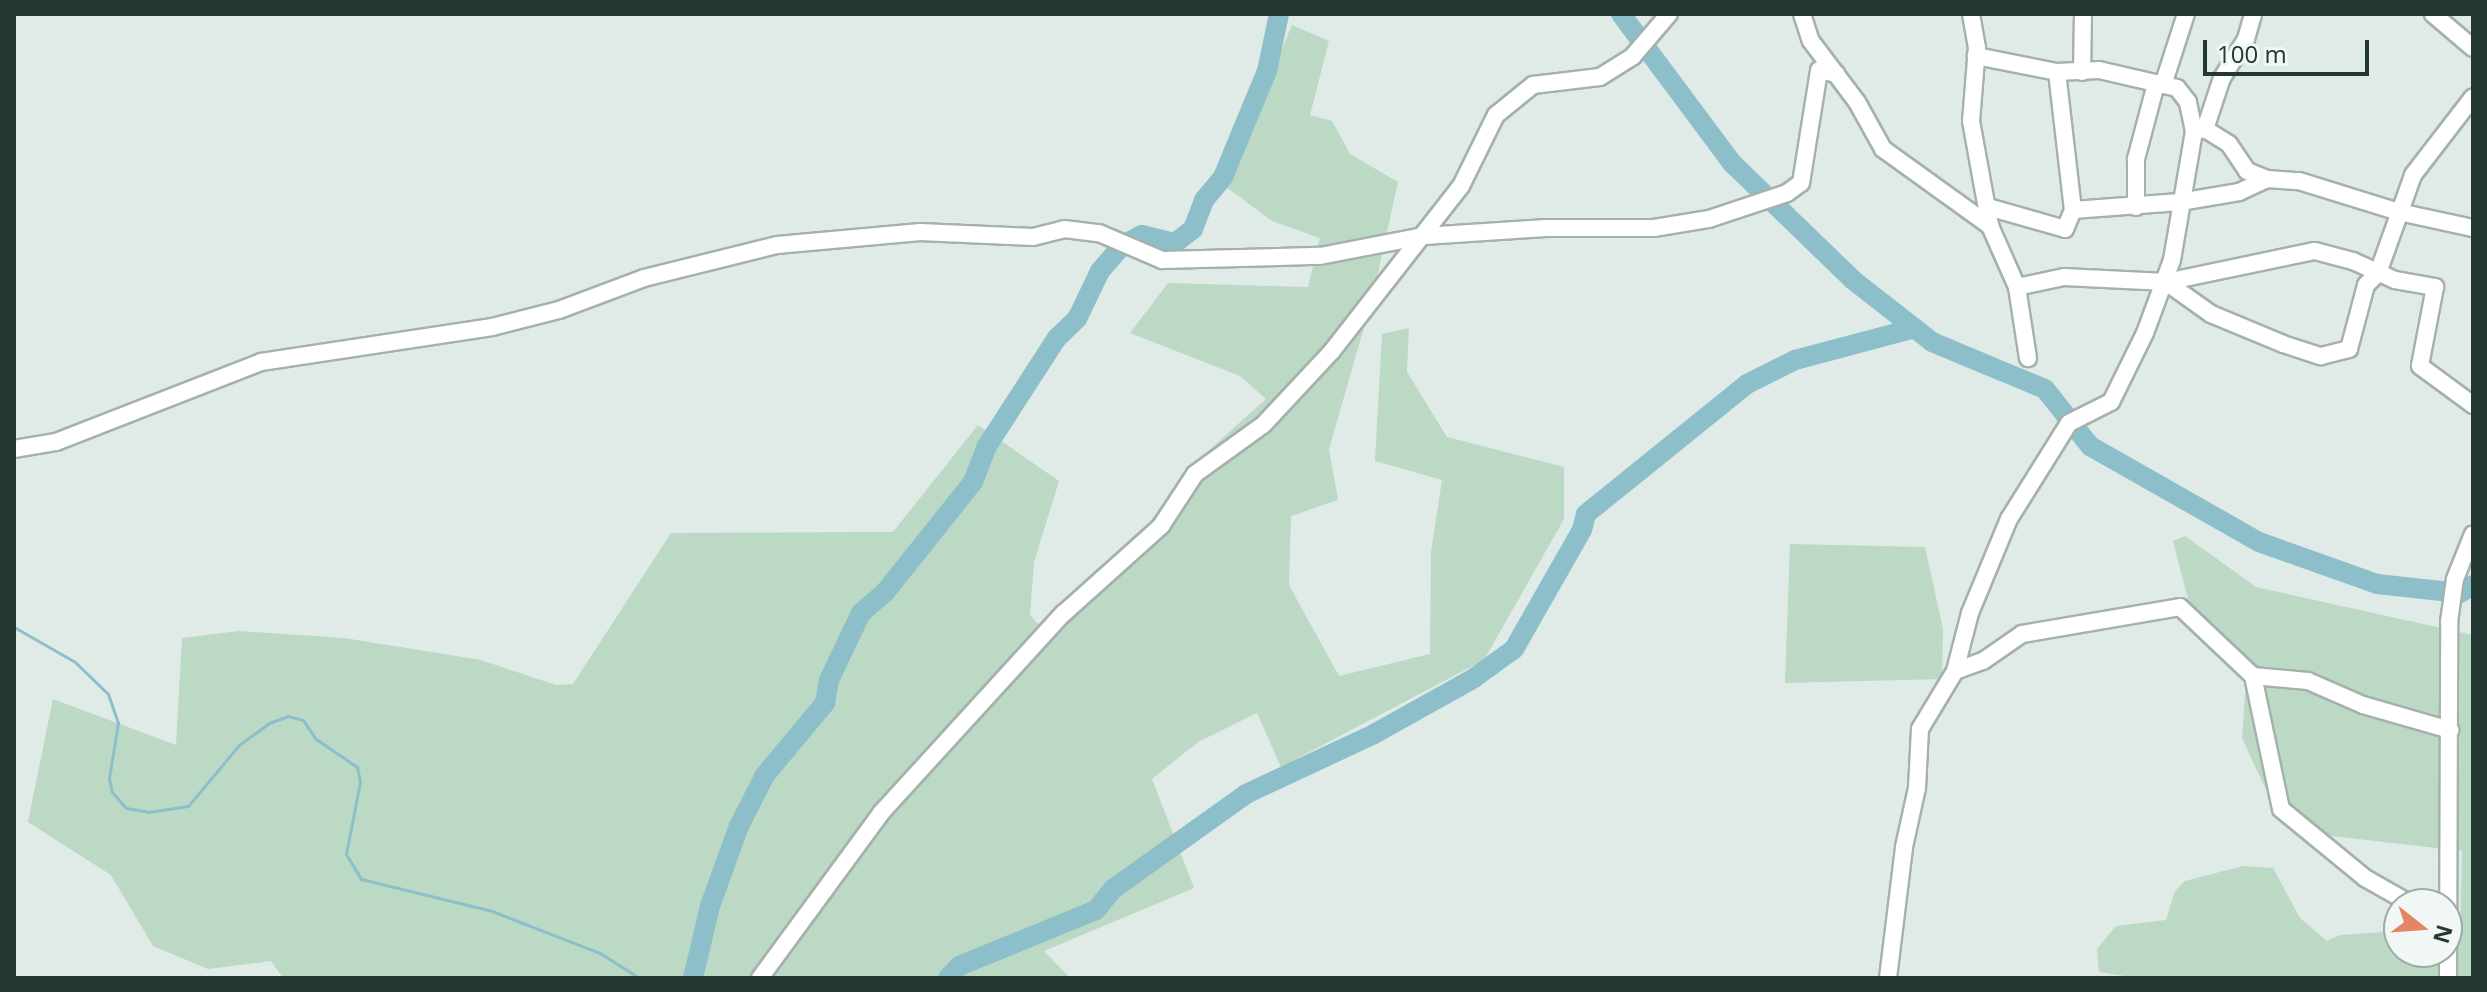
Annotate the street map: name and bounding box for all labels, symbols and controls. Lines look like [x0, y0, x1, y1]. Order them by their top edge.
scale bar [2207, 24, 2373, 74]
text: 100 m [2217, 37, 2287, 70]
north arrow [2383, 888, 2463, 968]
text: N [2427, 921, 2461, 947]

